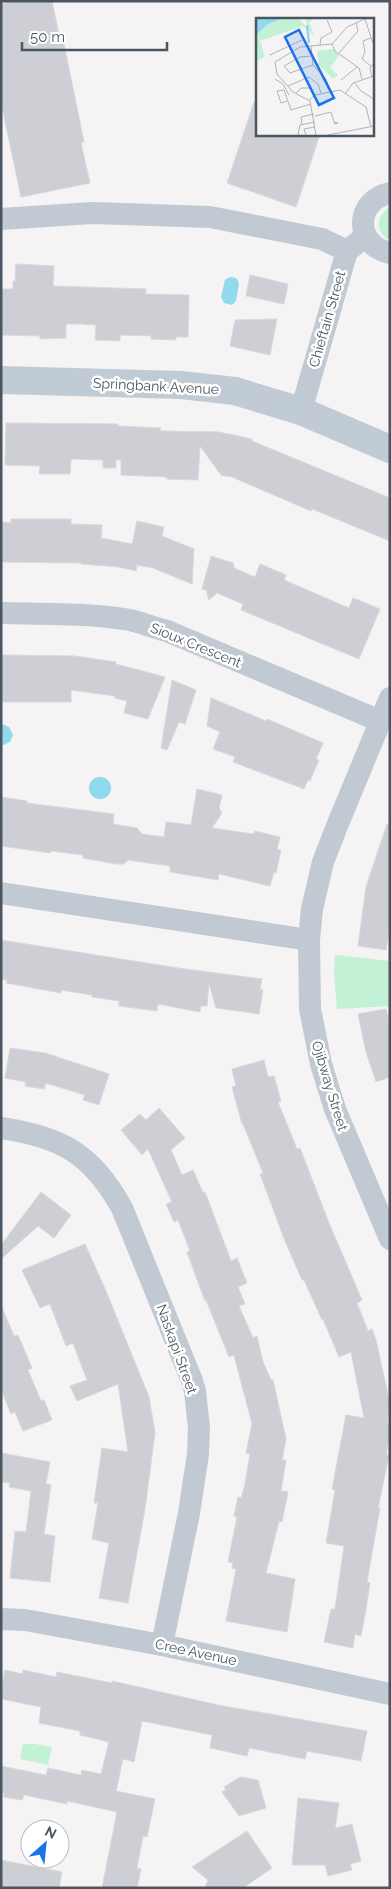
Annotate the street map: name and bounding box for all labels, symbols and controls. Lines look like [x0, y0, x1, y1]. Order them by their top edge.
inset map [256, 18, 374, 135]
scale bar [22, 20, 168, 52]
text: 50 m [30, 28, 65, 46]
street label: Chieftain Street [306, 269, 348, 369]
street label: Springbank Avenue [93, 375, 219, 397]
street label: Sioux Crescent [148, 619, 244, 671]
street label: Ojibway Street [309, 1039, 351, 1133]
street label: Naskapi Street [153, 1302, 201, 1396]
street label: Cree Avenue [154, 1636, 238, 1668]
north arrow [20, 1819, 70, 1869]
text: N [43, 1823, 59, 1842]

